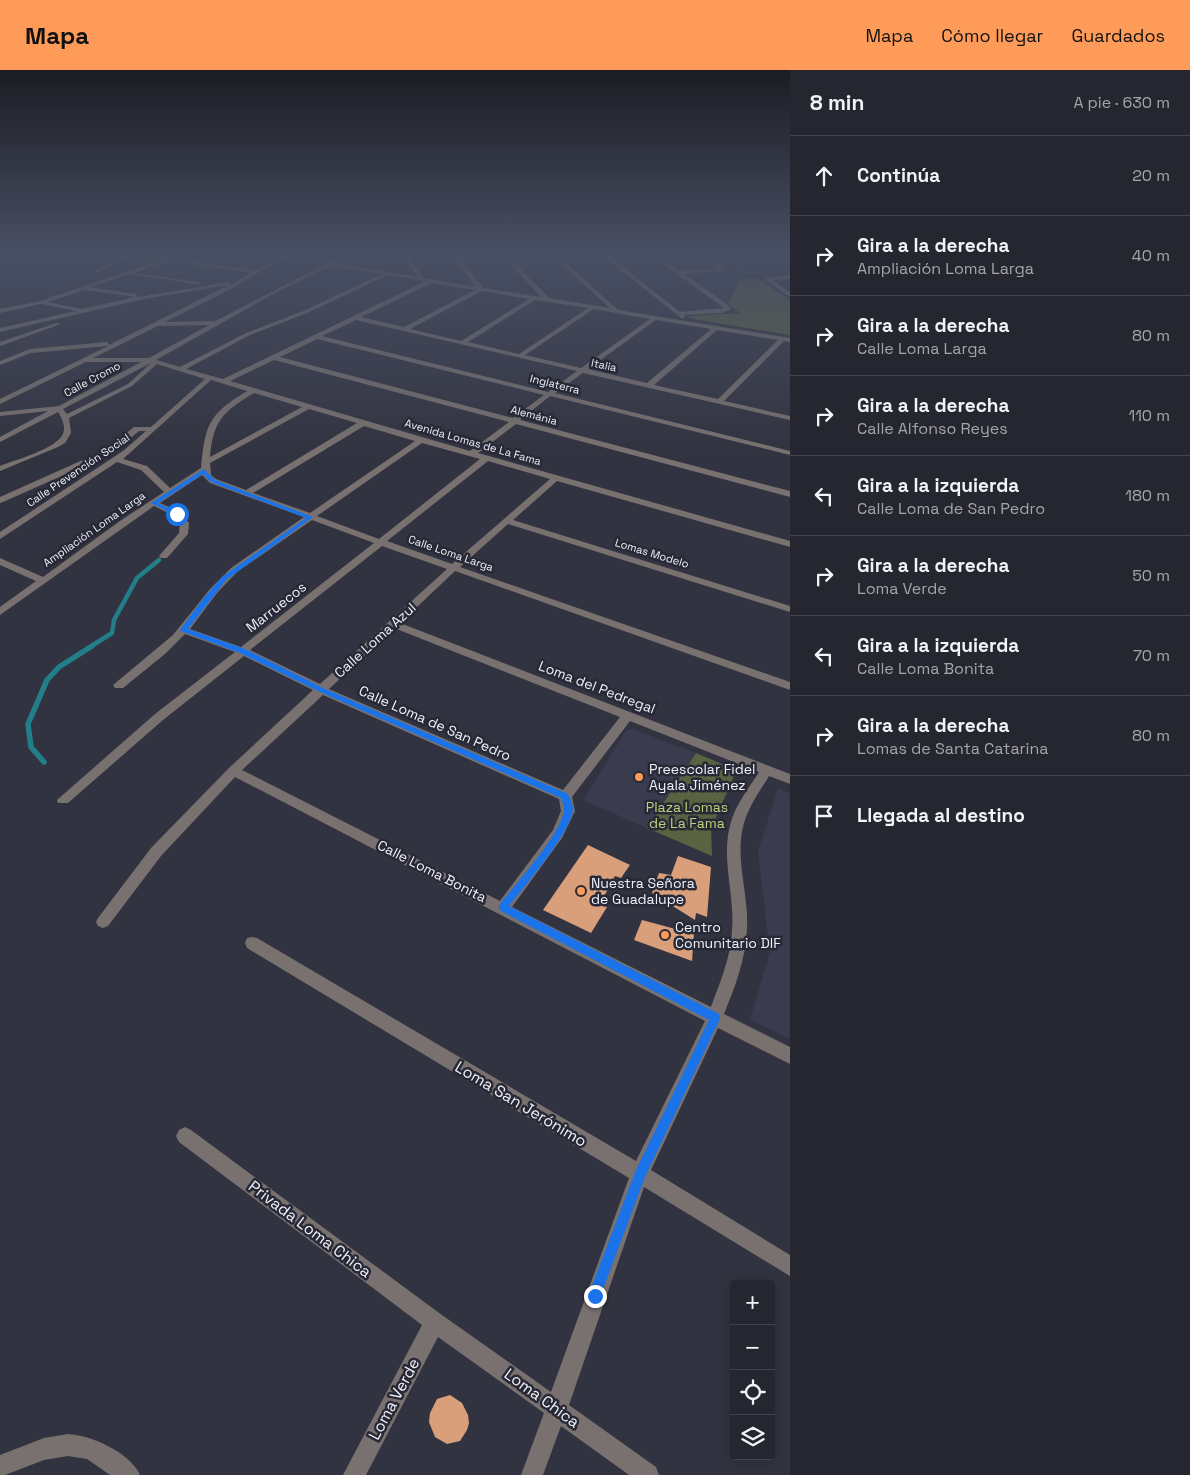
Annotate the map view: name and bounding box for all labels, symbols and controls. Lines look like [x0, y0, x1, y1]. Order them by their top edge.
text: Mapa [25, 20, 89, 51]
text: Mapa [865, 24, 913, 47]
text: Cómo llegar [941, 24, 1043, 47]
text: Guardados [1071, 24, 1165, 47]
text: 8 min [810, 89, 864, 116]
text: A pie · 630 m [1074, 92, 1170, 113]
icon: ahead [810, 162, 838, 190]
text: Continúa [857, 163, 940, 188]
text: 20 m [1132, 165, 1170, 186]
text: Gira a la derecha [857, 233, 1009, 258]
icon: right [810, 242, 838, 270]
text: 40 m [1132, 245, 1170, 266]
text: Ampliación Loma Larga [857, 258, 1034, 279]
text: Gira a la derecha [857, 313, 1009, 338]
icon: right [810, 322, 838, 350]
text: 80 m [1132, 325, 1170, 346]
text: Calle Loma Larga [857, 338, 987, 359]
street label: Italia [590, 355, 619, 375]
street label: Calle Cromo [61, 358, 123, 400]
street label: Inglaterra [529, 371, 582, 397]
text: Gira a la derecha [857, 393, 1009, 418]
street label: Alemánia [509, 402, 559, 428]
icon: right [810, 402, 838, 430]
text: 110 m [1128, 405, 1170, 426]
street label: Avenida Lomas de La Fama [403, 416, 543, 468]
text: Calle Alfonso Reyes [857, 418, 1008, 439]
street label: Calle Prevención Social [24, 430, 132, 510]
text: Gira a la izquierda [857, 473, 1019, 498]
icon: left [810, 482, 838, 510]
text: 180 m [1125, 485, 1170, 506]
street label: Ampliación Loma Larga [40, 488, 148, 570]
text: Calle Loma de San Pedro [857, 498, 1045, 519]
route start [166, 503, 189, 526]
street label: Calle Loma Larga [407, 532, 496, 574]
street label: Lomas Modelo [613, 535, 691, 571]
text: Gira a la derecha [857, 553, 1009, 578]
icon: right [810, 562, 838, 590]
text: 50 m [1132, 565, 1170, 586]
street label: Marruecos [242, 578, 310, 636]
text: Loma Verde [857, 578, 947, 599]
street label: Calle Loma Azul [330, 599, 420, 681]
text: Gira a la izquierda [857, 633, 1019, 658]
icon: left [810, 642, 838, 670]
text: 70 m [1133, 645, 1170, 666]
street label: Loma del Pedregal [536, 656, 658, 718]
text: Calle Loma Bonita [857, 658, 994, 679]
street label: Calle Loma de San Pedro [356, 681, 514, 765]
text: Gira a la derecha [857, 713, 1009, 738]
icon: right [810, 722, 838, 750]
text: 80 m [1132, 725, 1170, 746]
text: Lomas de Santa Catarina [857, 738, 1049, 759]
place label: Preescolar Fidel Ayala Jiménez [649, 760, 756, 794]
marker: Preescolar Fidel Ayala Jiménez [633, 771, 645, 783]
park label: Plaza Lomas de La Fama [646, 798, 728, 832]
icon: arrive [810, 802, 838, 830]
text: Llegada al destino [857, 803, 1025, 828]
street label: Calle Loma Bonita [374, 836, 490, 906]
place label: Nuestra Señora de Guadalupe [591, 874, 695, 908]
marker: Nuestra Señora de Guadalupe [575, 885, 587, 897]
place label: Centro Comunitario DIF [675, 918, 781, 952]
marker: Centro Comunitario DIF [659, 929, 671, 941]
street label: Loma San Jerónimo [451, 1056, 591, 1152]
street label: Privada Loma Chica [244, 1176, 376, 1282]
map controls [730, 1280, 775, 1460]
button: + [730, 1280, 775, 1325]
route end [584, 1285, 607, 1308]
button: − [730, 1325, 775, 1370]
street label: Loma Verde [364, 1354, 424, 1444]
street label: Loma Chica [500, 1364, 584, 1432]
button: locate [730, 1370, 775, 1415]
button: layers [730, 1415, 775, 1460]

